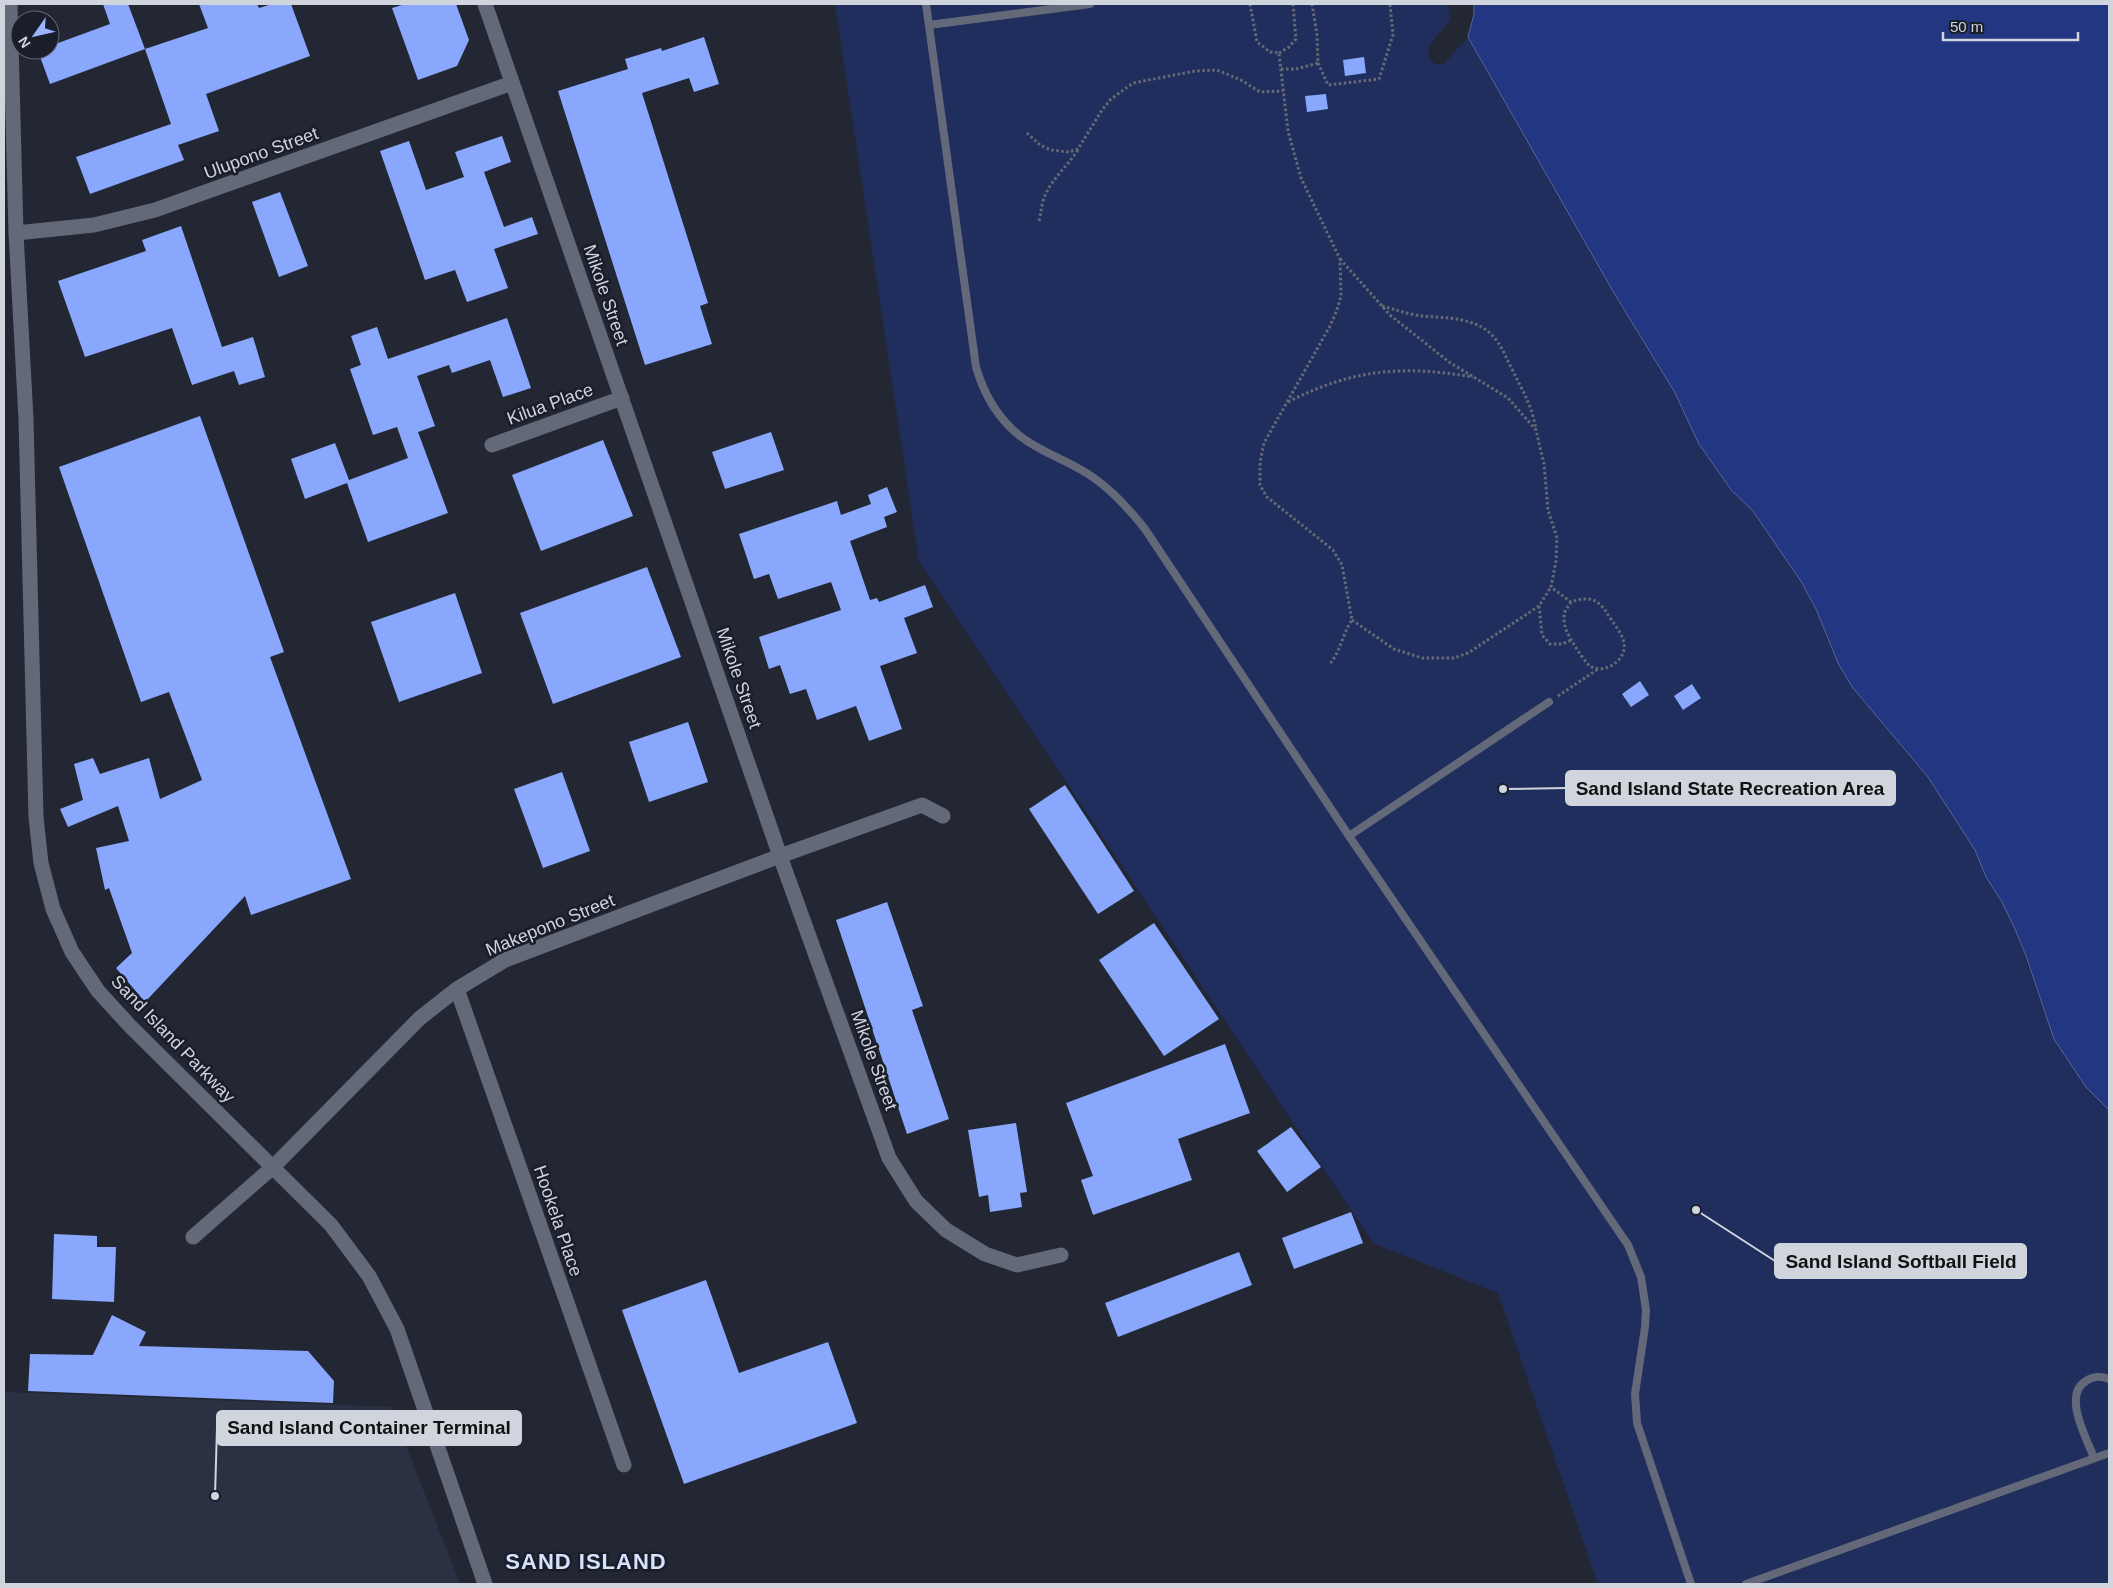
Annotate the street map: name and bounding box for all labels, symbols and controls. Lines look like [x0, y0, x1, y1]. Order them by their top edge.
north arrow [10, 10, 60, 60]
scale bar [1943, 10, 2078, 42]
text: 50 m [1950, 18, 1983, 35]
text: N [15, 34, 34, 51]
street label: Ulupono Street [201, 123, 321, 183]
street label: Mikole Street [579, 242, 633, 348]
street label: Kilua Place [504, 379, 596, 429]
street label: Mikole Street [712, 625, 766, 731]
callout: Sand Island State Recreation Area [1566, 771, 1895, 805]
text: Sand Island State Recreation Area [1576, 778, 1885, 799]
street label: Makepono Street [483, 890, 617, 960]
street label: Sand Island Parkway [107, 971, 239, 1107]
street label: Mikole Street [847, 1007, 901, 1113]
street label: Hookela Place [530, 1163, 586, 1279]
callout: Sand Island Softball Field [1775, 1244, 2026, 1278]
text: Sand Island Softball Field [1785, 1251, 2017, 1272]
callout: Sand Island Container Terminal [217, 1411, 521, 1445]
text: Sand Island Container Terminal [227, 1417, 511, 1438]
district label: SAND ISLAND [505, 1549, 667, 1574]

